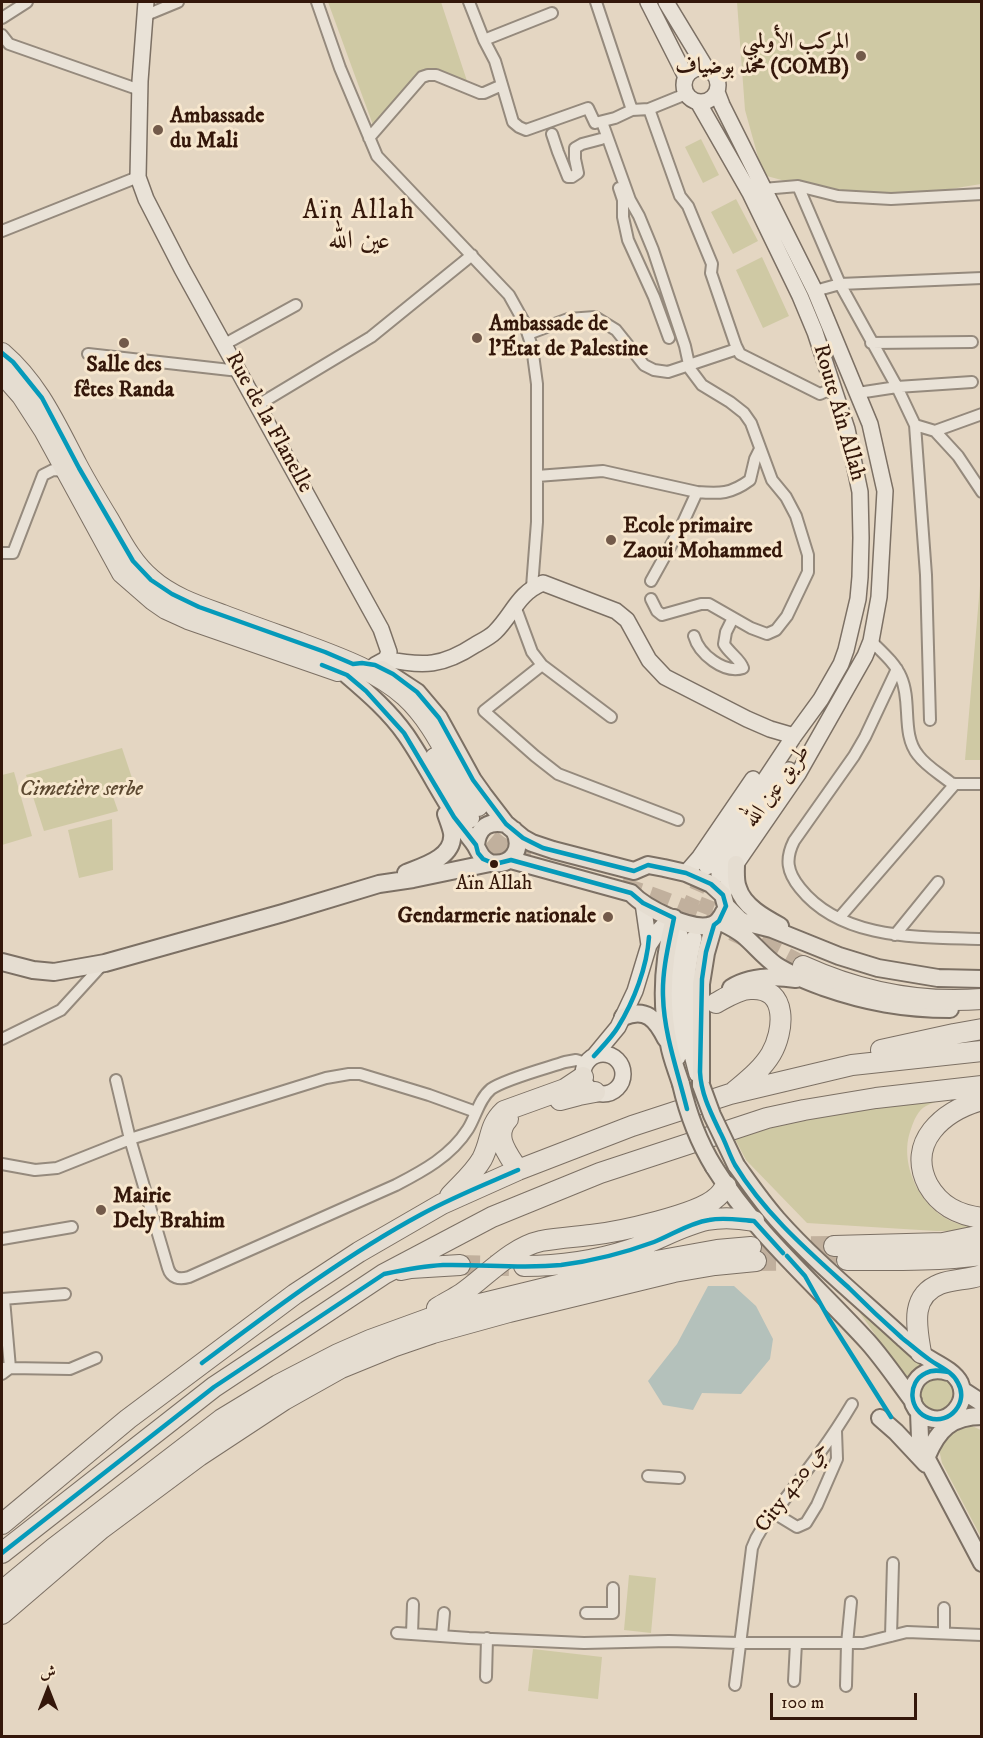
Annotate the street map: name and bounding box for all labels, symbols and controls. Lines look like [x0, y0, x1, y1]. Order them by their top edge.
place label: المركب الأولمبي محمد بوضياف (COMB) [675, 30, 849, 82]
marker: المركب الأولمبي محمد بوضياف (COMB) [854, 49, 868, 63]
place label: Ambassade du Mali [170, 104, 264, 156]
marker: Ambassade du Mali [151, 123, 165, 137]
district label: Aïn Allah عين الله [303, 197, 415, 258]
place label: Ambassade de l'État de Palestine [489, 312, 648, 364]
marker: Ambassade de l'État de Palestine [470, 331, 484, 345]
marker: Salle des fêtes Randa [117, 336, 131, 350]
street label: Route Aîn Allah [806, 342, 870, 484]
street label: Rue de la Flanelle [218, 348, 318, 498]
place label: Salle des fêtes Randa [74, 353, 174, 404]
place label: Ecole primaire Zaoui Mohammed [623, 514, 783, 566]
marker: Ecole primaire Zaoui Mohammed [604, 533, 618, 547]
street label: طريق عين الله [739, 740, 817, 834]
park label: Cimetière serbe [19, 777, 143, 803]
marker: Aïn Allah [488, 858, 500, 870]
place label: Aïn Allah [456, 873, 532, 897]
place label: Gendarmerie nationale [398, 904, 596, 930]
marker: Gendarmerie nationale [601, 910, 615, 924]
place label: Mairie Dely Brahim [113, 1184, 225, 1236]
marker: Mairie Dely Brahim [94, 1203, 108, 1217]
street label: City 420 حي [750, 1438, 836, 1538]
north arrow [18, 1660, 78, 1720]
text: ش [40, 1662, 56, 1682]
scale bar [773, 1681, 920, 1719]
text: 100 m [781, 1692, 824, 1714]

